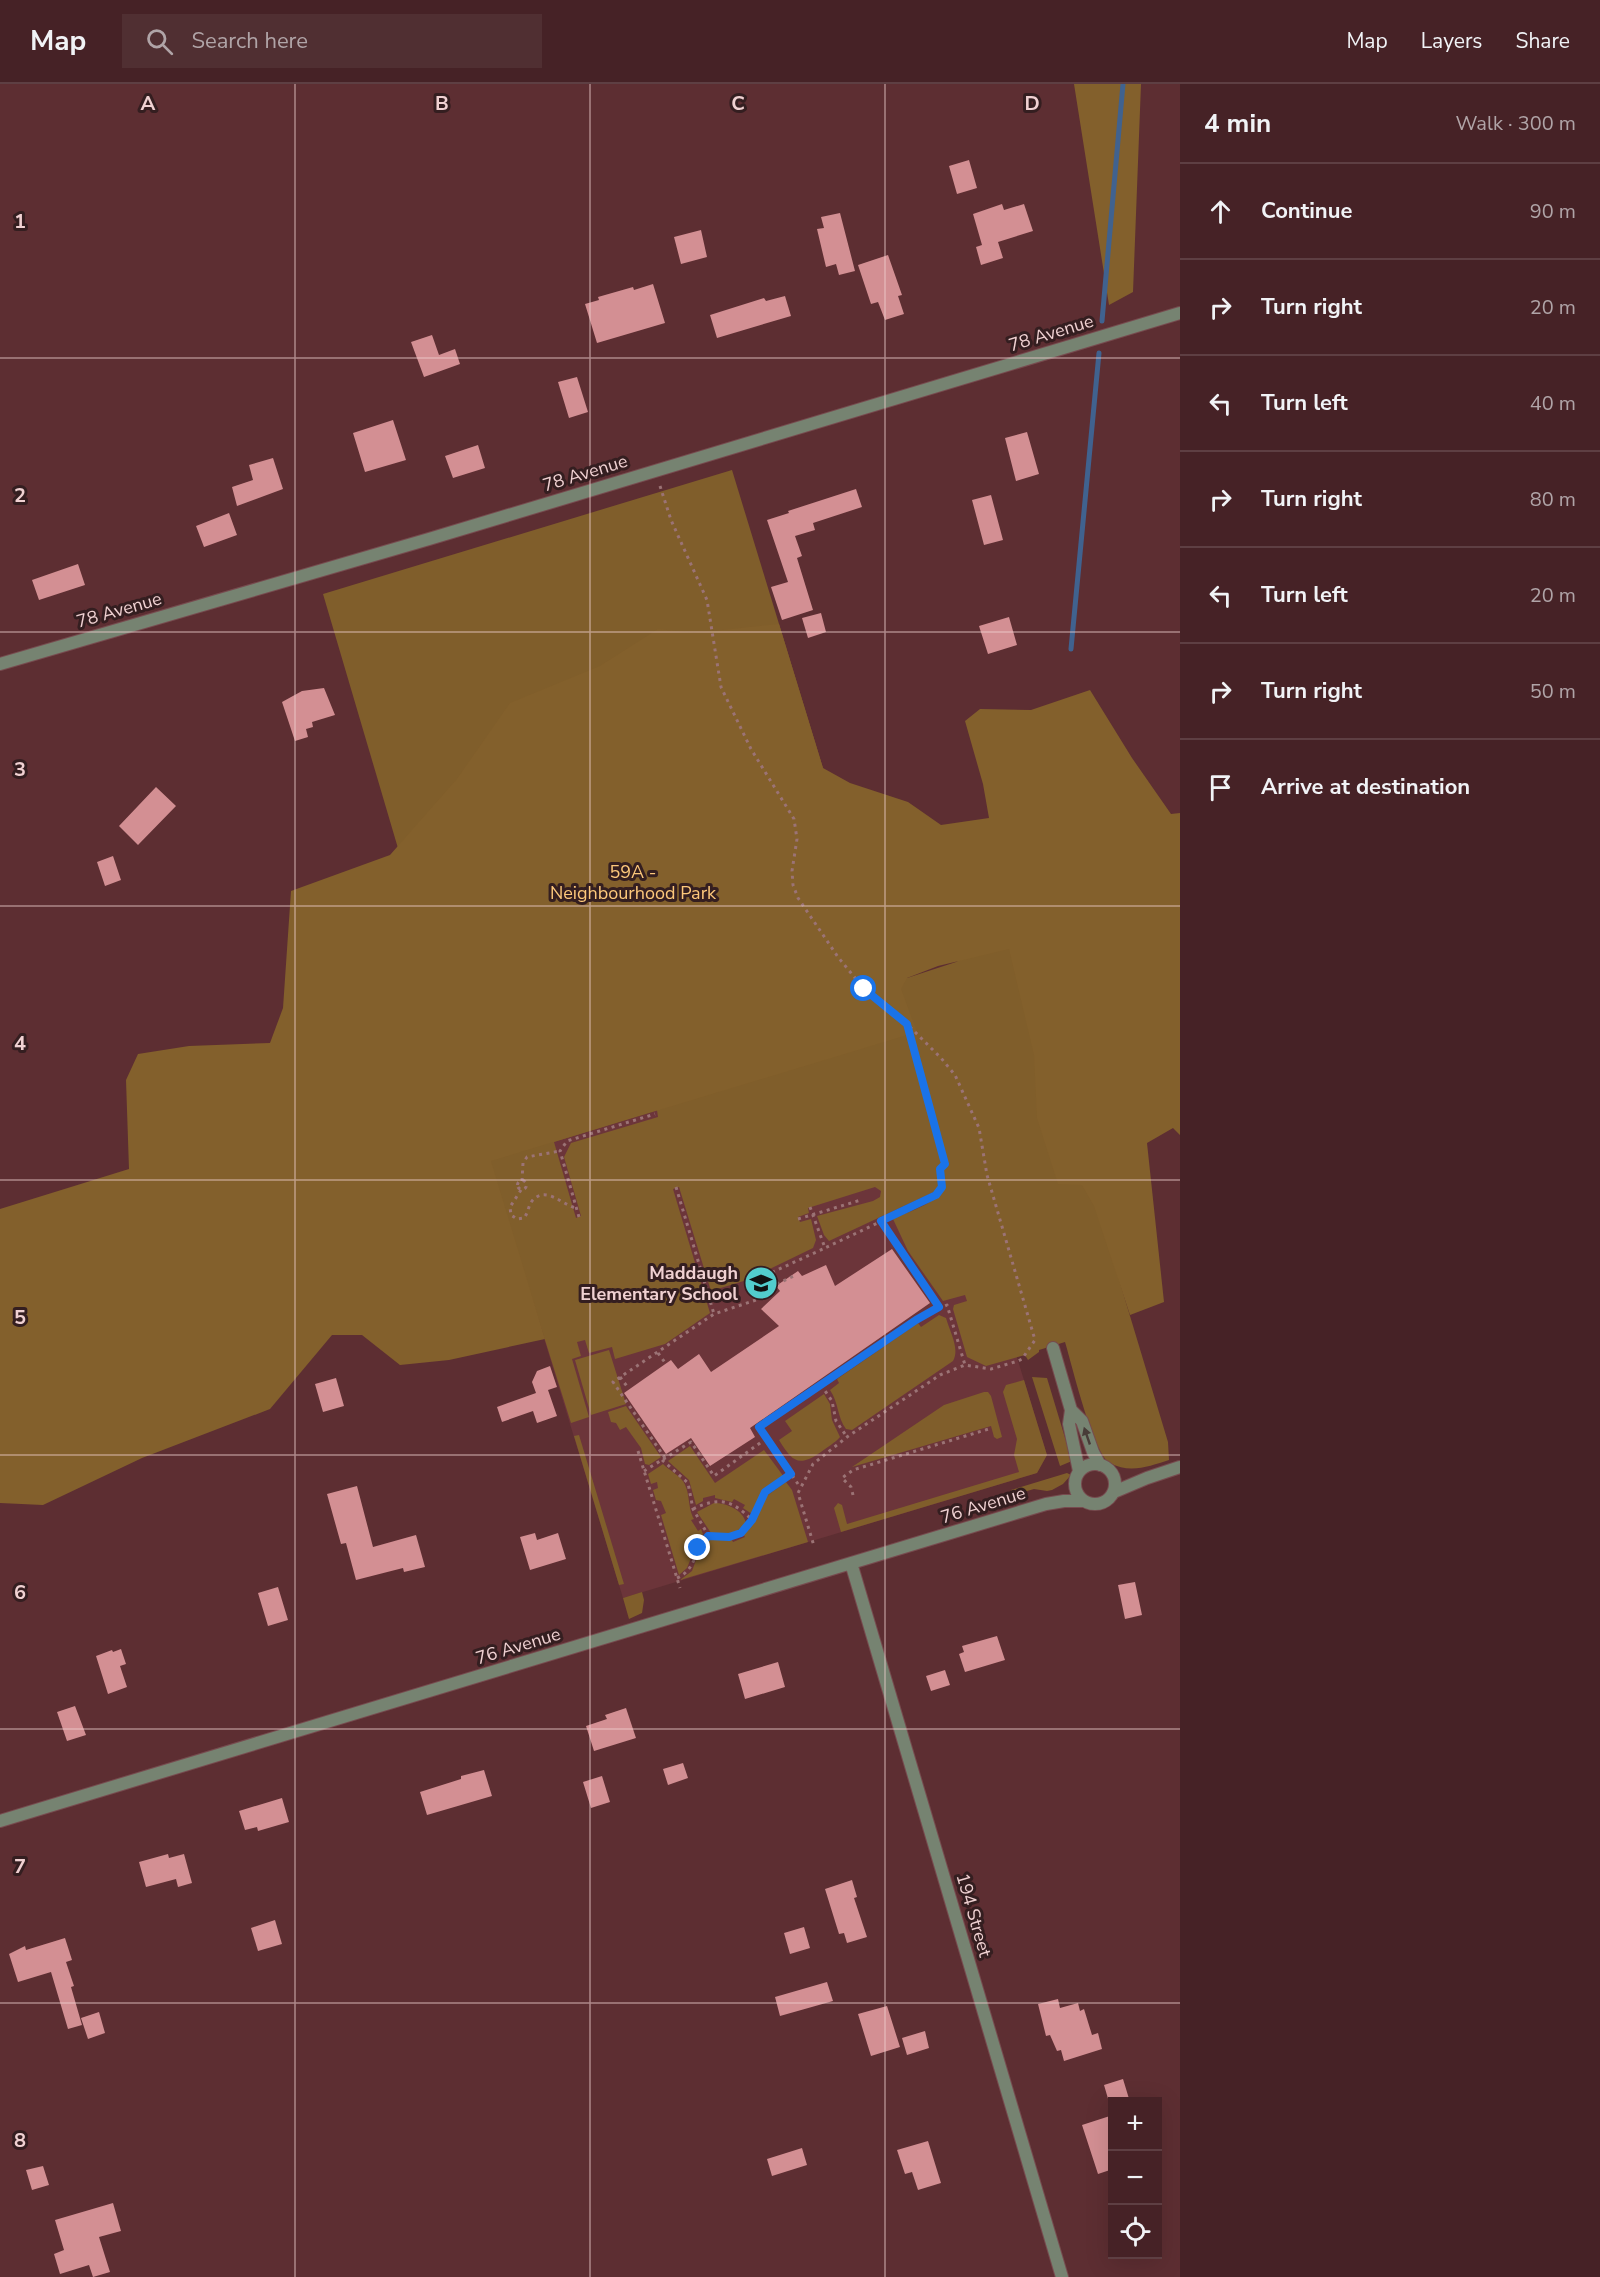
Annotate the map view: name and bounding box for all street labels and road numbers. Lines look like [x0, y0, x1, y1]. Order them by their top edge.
street label: 78 Avenue [1006, 309, 1096, 357]
street label: 78 Avenue [540, 449, 630, 497]
street label: 78 Avenue [74, 586, 164, 634]
street label: 76 Avenue [938, 1481, 1028, 1529]
street label: 76 Avenue [473, 1622, 563, 1670]
street label: 194 Street [951, 1870, 998, 1960]

